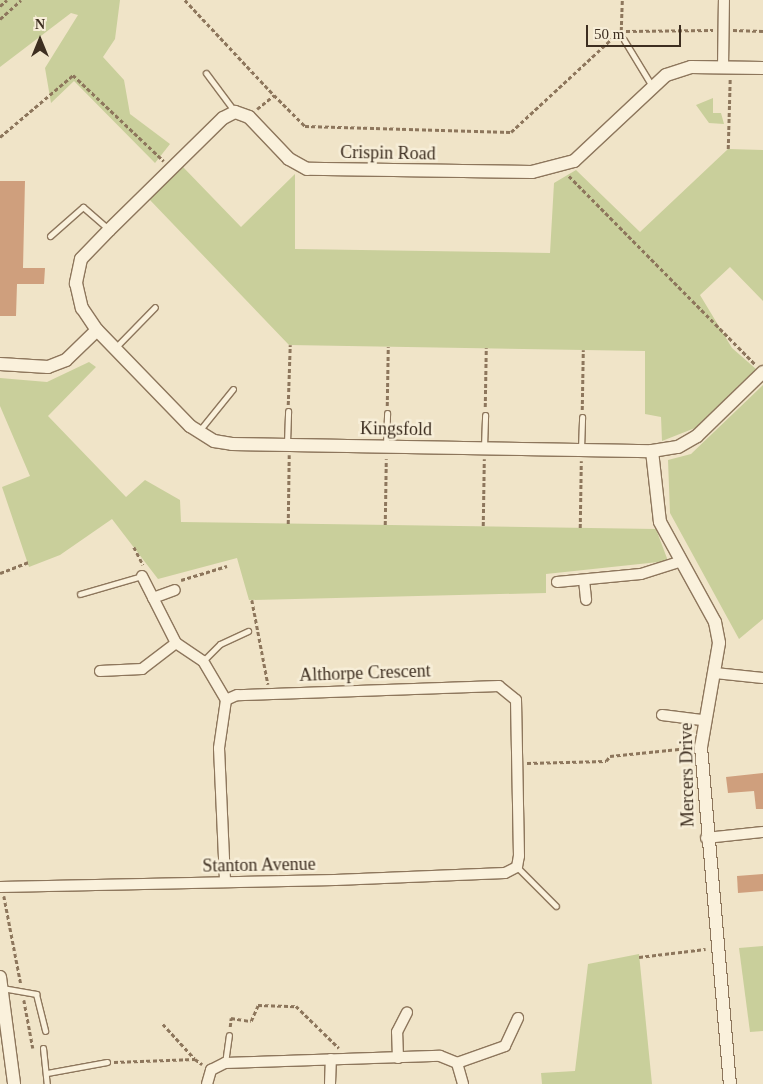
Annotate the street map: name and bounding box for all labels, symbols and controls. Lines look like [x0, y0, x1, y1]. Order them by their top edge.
north arrow [15, 15, 65, 65]
scale bar [588, 15, 683, 47]
text: N [35, 17, 45, 32]
text: 50 m [594, 26, 624, 42]
street label: Crispin Road [340, 141, 436, 165]
street label: Kingsfold [360, 418, 432, 440]
street label: Althorpe Crescent [299, 660, 431, 686]
street label: Mercers Drive [675, 723, 699, 827]
street label: Stanton Avenue [202, 853, 316, 877]

